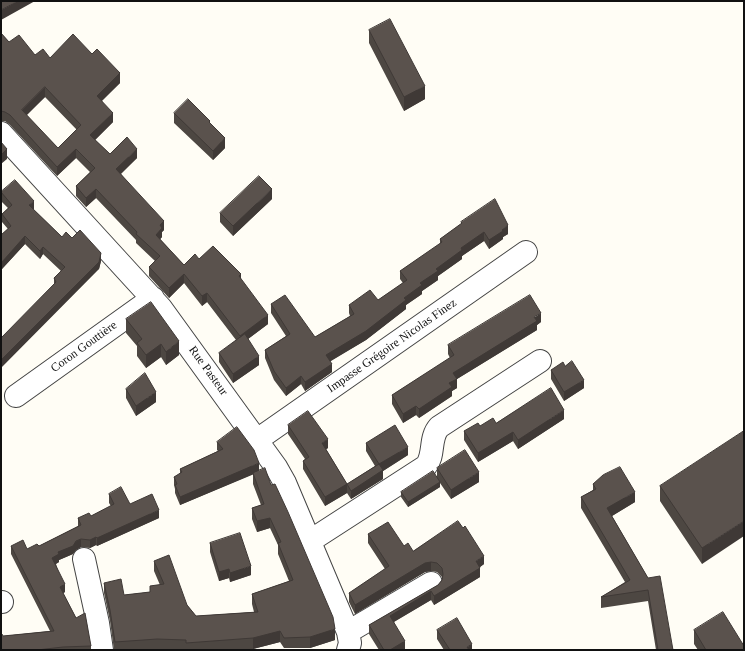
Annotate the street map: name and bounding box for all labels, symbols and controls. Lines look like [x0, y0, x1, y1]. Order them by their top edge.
street label: Impasse Grégoire Nicolas Finez [325, 296, 459, 396]
street label: Coron Gouttière [48, 318, 120, 376]
street label: Rue Pasteur [185, 343, 231, 399]

